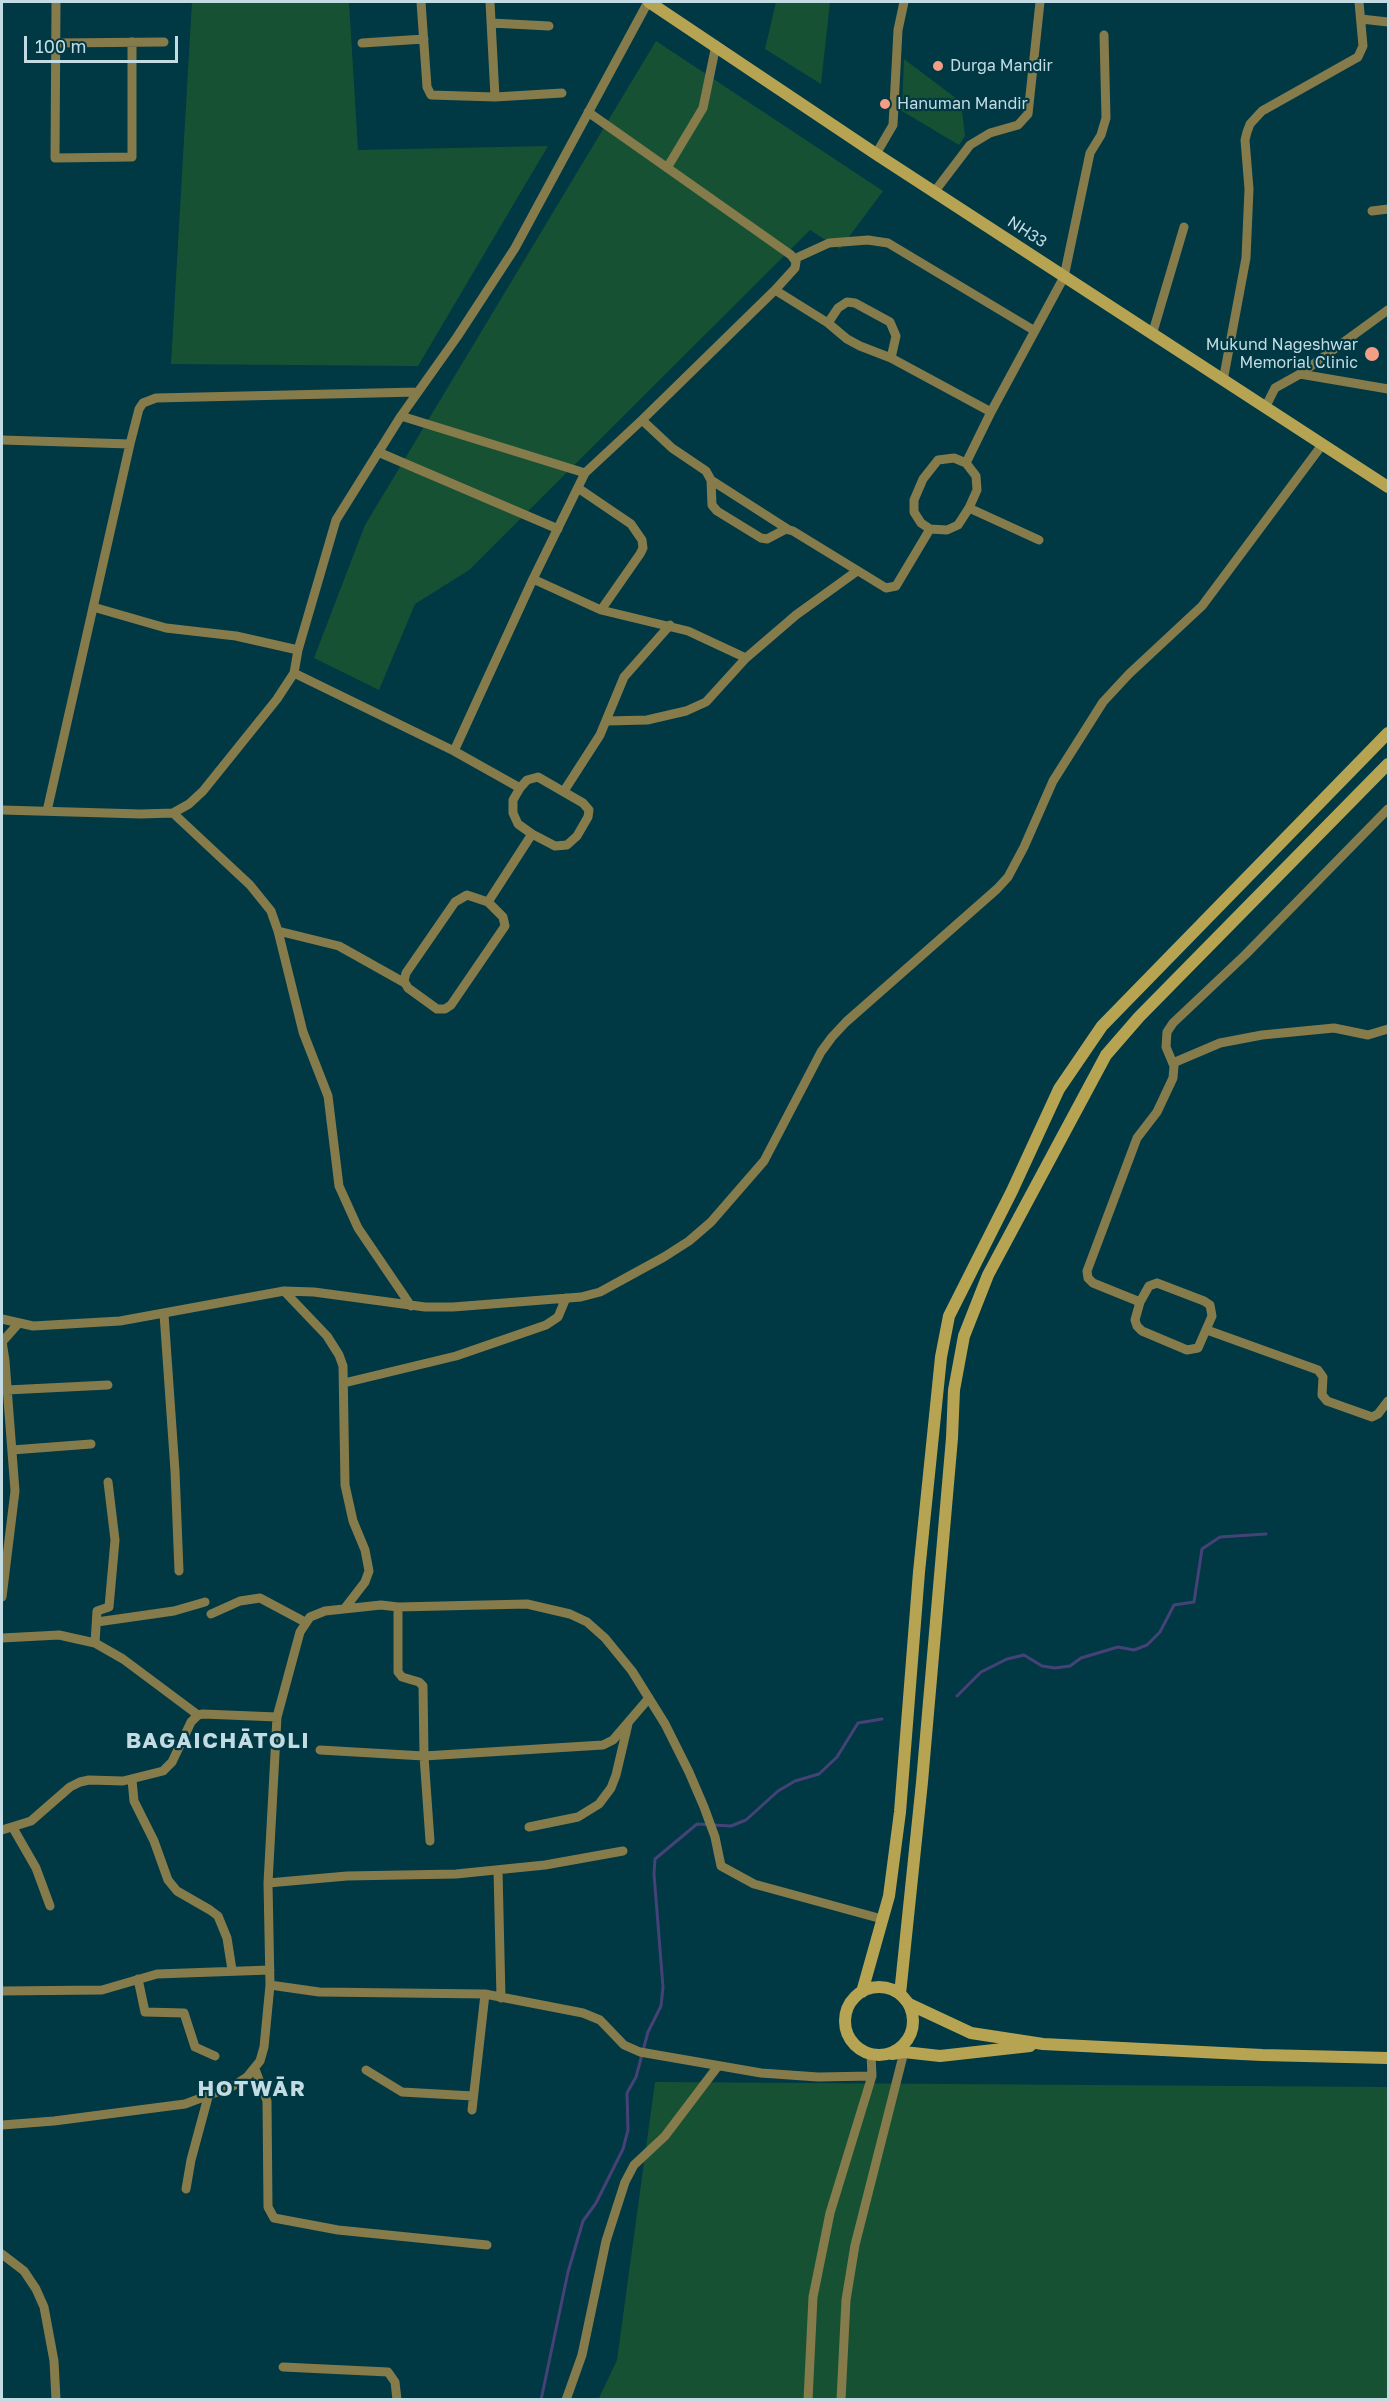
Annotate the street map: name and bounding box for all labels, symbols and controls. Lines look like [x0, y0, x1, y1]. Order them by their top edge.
scale bar [27, 24, 182, 62]
text: 100 m [35, 35, 86, 57]
place label: Durga Mandir [950, 56, 1053, 76]
marker: Durga Mandir [931, 59, 945, 73]
place label: Hanuman Mandir [897, 94, 1028, 114]
marker: Hanuman Mandir [878, 97, 892, 111]
street label: NH33 [1004, 212, 1050, 252]
place label: Mukund Nageshwar Memorial Clinic [1206, 335, 1358, 373]
marker: Mukund Nageshwar Memorial Clinic [1363, 345, 1381, 363]
district label: BAGAICHĀTOLI [126, 1728, 310, 1754]
district label: HOTWĀR [198, 2076, 306, 2102]

